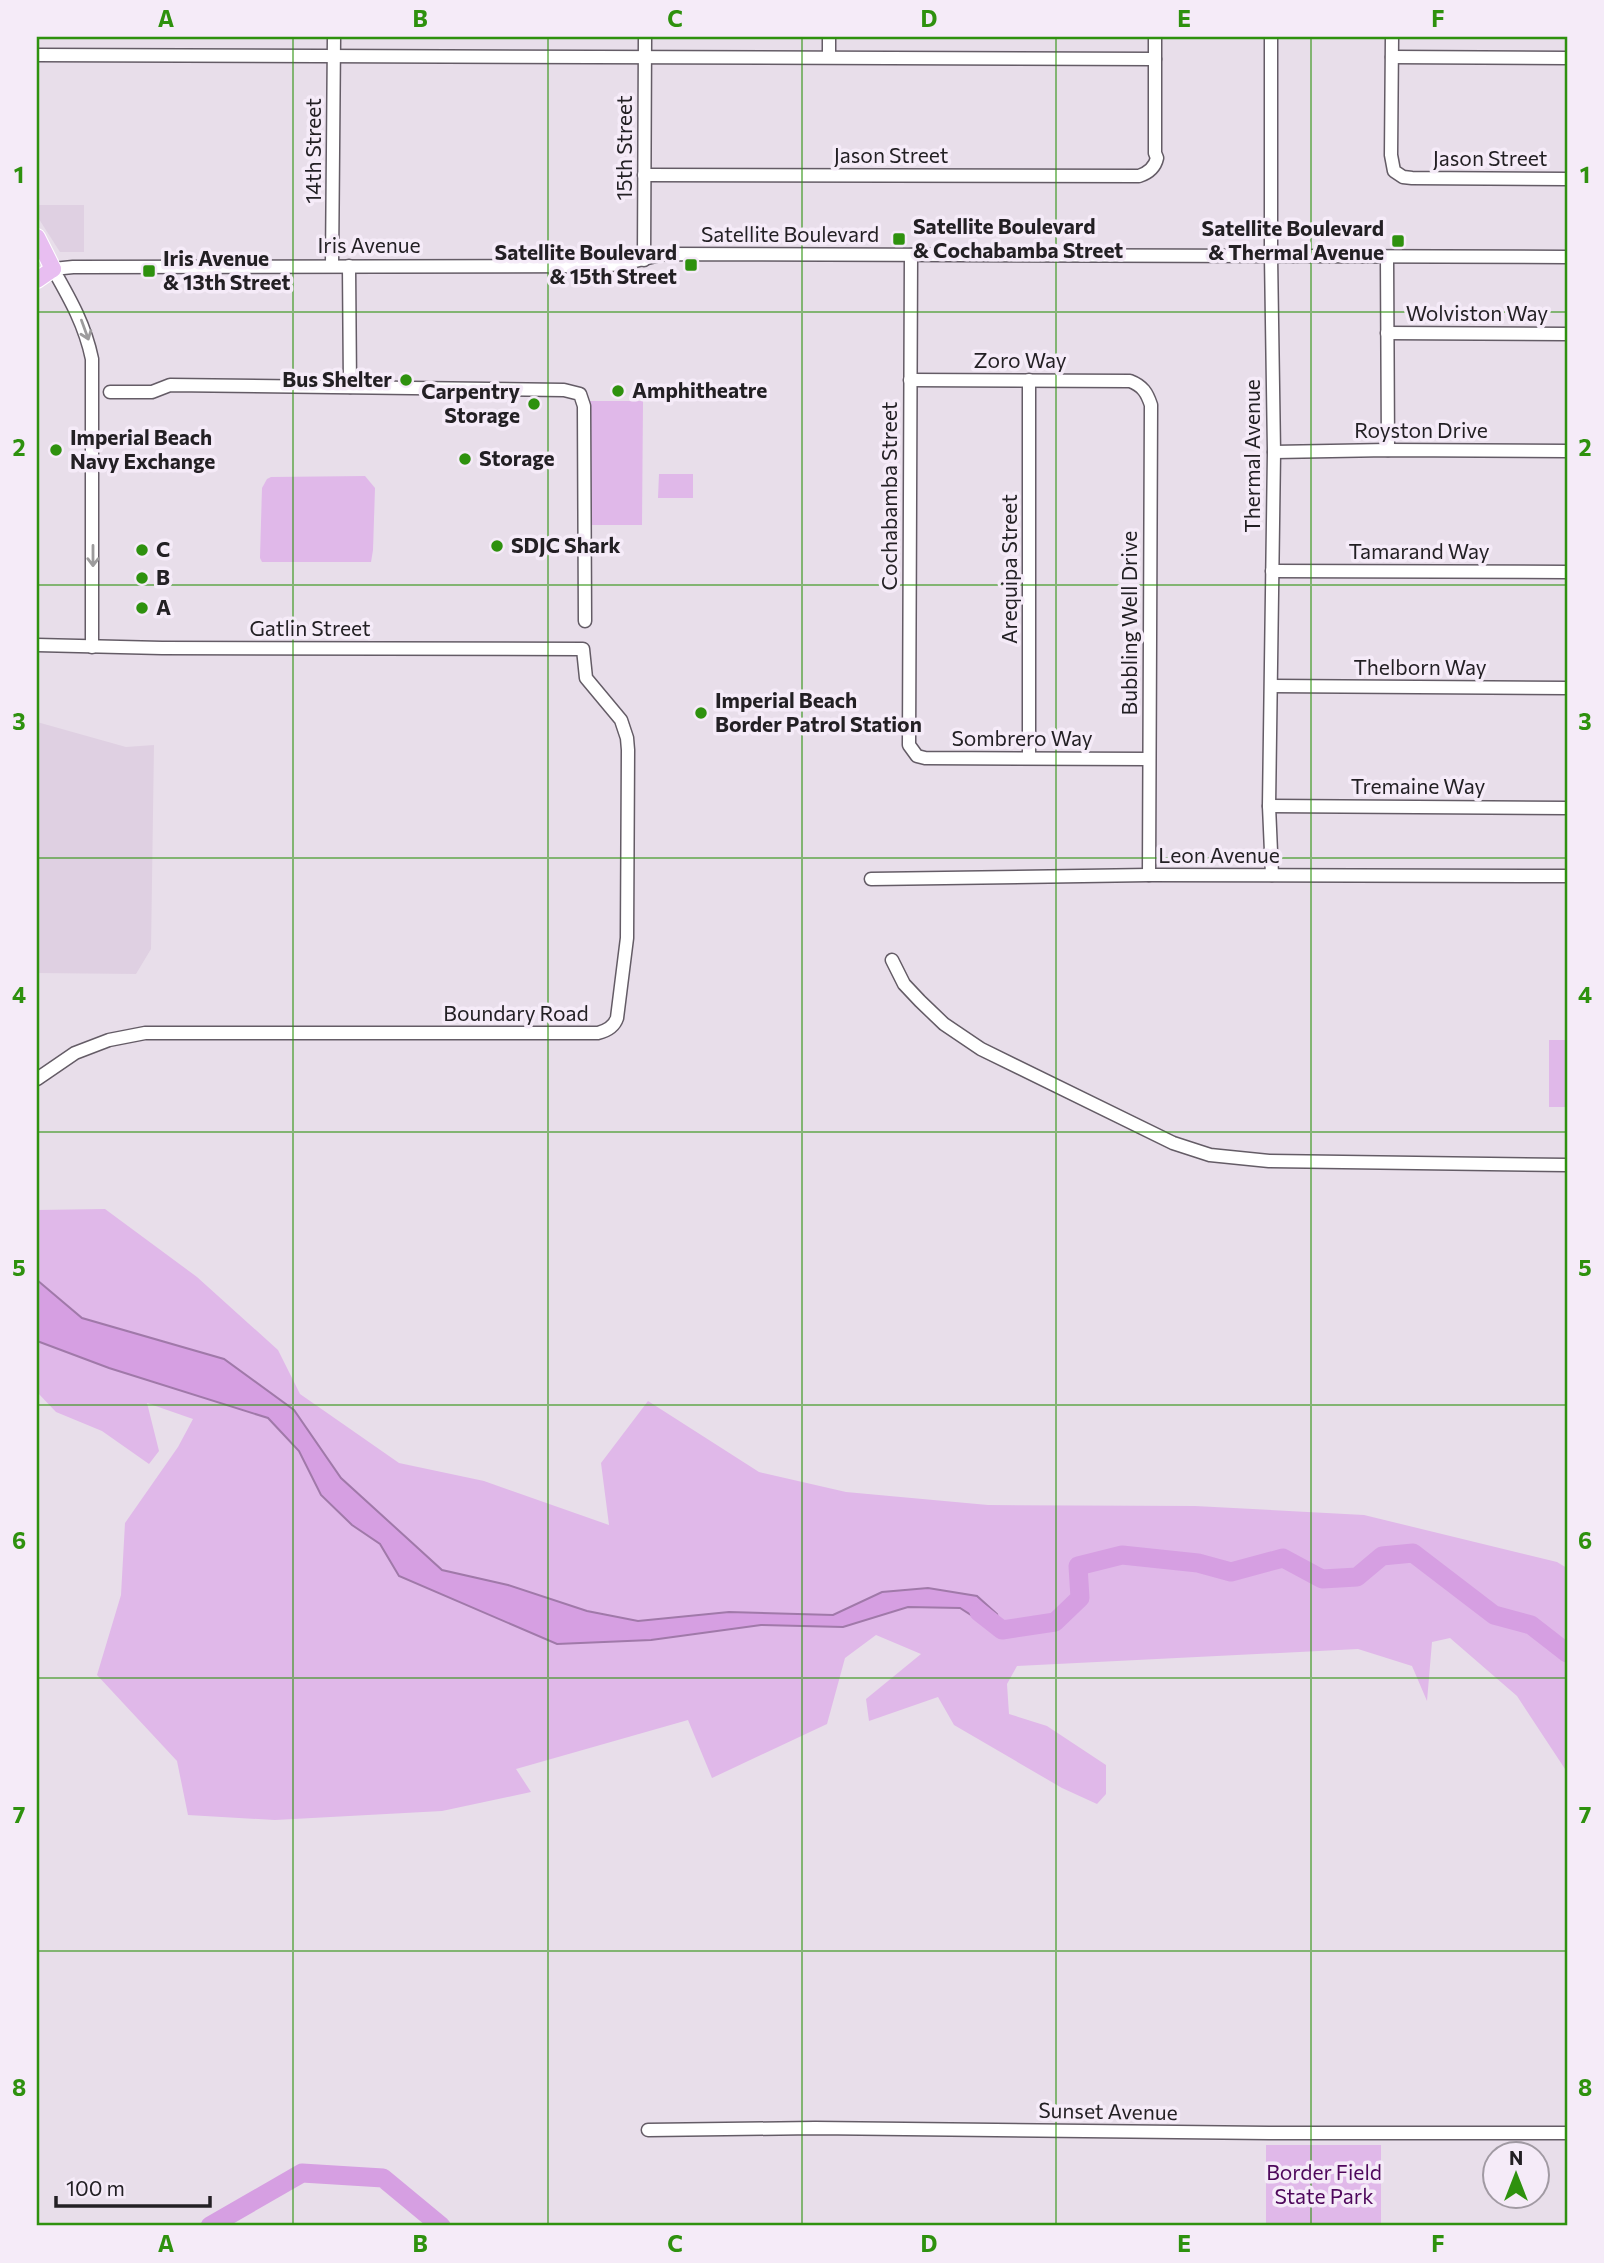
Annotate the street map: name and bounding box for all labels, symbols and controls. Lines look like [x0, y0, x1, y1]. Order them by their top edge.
text: A [158, 4, 175, 32]
text: B [412, 4, 428, 32]
text: C [667, 4, 683, 32]
text: D [921, 4, 938, 32]
text: E [1177, 4, 1191, 32]
text: F [1431, 4, 1445, 32]
street label: 15th Street [611, 95, 636, 201]
street label: 14th Street [300, 98, 325, 204]
street label: Jason Street [834, 142, 948, 167]
street label: Jason Street [1433, 145, 1547, 170]
text: 1 [14, 160, 24, 188]
text: 1 [1580, 160, 1590, 188]
place label: Satellite Boulevard & Cochabamba Street [913, 213, 1123, 262]
place label: Satellite Boulevard & Thermal Avenue [1202, 215, 1384, 264]
street label: Satellite Boulevard [701, 221, 879, 246]
marker: Satellite Boulevard & Cochabamba Street [891, 231, 907, 247]
street label: Iris Avenue [317, 232, 421, 257]
marker: Satellite Boulevard & Thermal Avenue [1390, 233, 1406, 249]
place label: Satellite Boulevard & 15th Street [495, 239, 677, 288]
place label: Iris Avenue & 13th Street [163, 245, 291, 294]
marker: Satellite Boulevard & 15th Street [683, 257, 699, 273]
marker: Iris Avenue & 13th Street [141, 263, 157, 279]
street label: Wolviston Way [1406, 300, 1548, 325]
one-way arrow [79, 318, 92, 340]
street label: Zoro Way [973, 347, 1067, 372]
place label: Bus Shelter [282, 366, 392, 391]
marker: Bus Shelter [398, 372, 414, 388]
place label: Amphitheatre [632, 377, 767, 402]
place label: Carpentry Storage [421, 378, 520, 427]
street label: Thermal Avenue [1239, 379, 1264, 533]
marker: Amphitheatre [610, 383, 626, 399]
marker: Carpentry Storage [526, 396, 542, 412]
street label: Cochabamba Street [876, 402, 901, 590]
street label: Royston Drive [1354, 417, 1488, 442]
place label: Imperial Beach Navy Exchange [70, 424, 215, 473]
text: 2 [12, 433, 26, 461]
text: 2 [1578, 433, 1592, 461]
marker: Imperial Beach Navy Exchange [48, 442, 64, 458]
place label: Storage [479, 445, 555, 470]
marker: Storage [457, 451, 473, 467]
street label: Arequipa Street [996, 494, 1021, 644]
street label: Bubbling Well Drive [1116, 531, 1141, 715]
place label: SDJC Shark [511, 532, 621, 557]
place label: C [156, 536, 170, 561]
marker: SDJC Shark [489, 538, 505, 554]
street label: Tamarand Way [1348, 538, 1490, 563]
marker: C [134, 542, 150, 558]
one-way arrow [86, 544, 100, 567]
place label: B [156, 564, 170, 589]
marker: B [134, 570, 150, 586]
place label: A [156, 594, 171, 619]
marker: A [134, 600, 150, 616]
street label: Gatlin Street [249, 615, 371, 640]
street label: Thelborn Way [1353, 654, 1487, 679]
place label: Imperial Beach Border Patrol Station [715, 687, 922, 736]
marker: Imperial Beach Border Patrol Station [693, 705, 709, 721]
text: 3 [12, 707, 26, 735]
text: 3 [1578, 707, 1592, 735]
street label: Sombrero Way [951, 725, 1093, 750]
street label: Tremaine Way [1351, 773, 1485, 798]
street label: Leon Avenue [1158, 842, 1280, 867]
text: 4 [12, 980, 26, 1008]
text: 4 [1578, 980, 1592, 1008]
street label: Boundary Road [443, 1000, 589, 1025]
text: 5 [12, 1253, 26, 1281]
text: 5 [1578, 1253, 1592, 1281]
text: 6 [12, 1526, 26, 1554]
text: 6 [1578, 1526, 1592, 1554]
text: 7 [13, 1800, 25, 1828]
text: 7 [1579, 1800, 1591, 1828]
text: 8 [12, 2073, 26, 2101]
text: 8 [1578, 2073, 1592, 2101]
street label: Sunset Avenue [1038, 2097, 1178, 2124]
north arrow [1482, 2140, 1552, 2210]
text: N [1509, 2146, 1523, 2169]
park label: Border Field State Park [1266, 2159, 1382, 2208]
scale bar [56, 2165, 210, 2209]
text: 100 m [66, 2175, 125, 2200]
text: A [158, 2229, 175, 2257]
text: B [412, 2229, 428, 2257]
text: C [667, 2229, 683, 2257]
text: D [921, 2229, 938, 2257]
text: E [1177, 2229, 1191, 2257]
text: F [1431, 2229, 1445, 2257]

